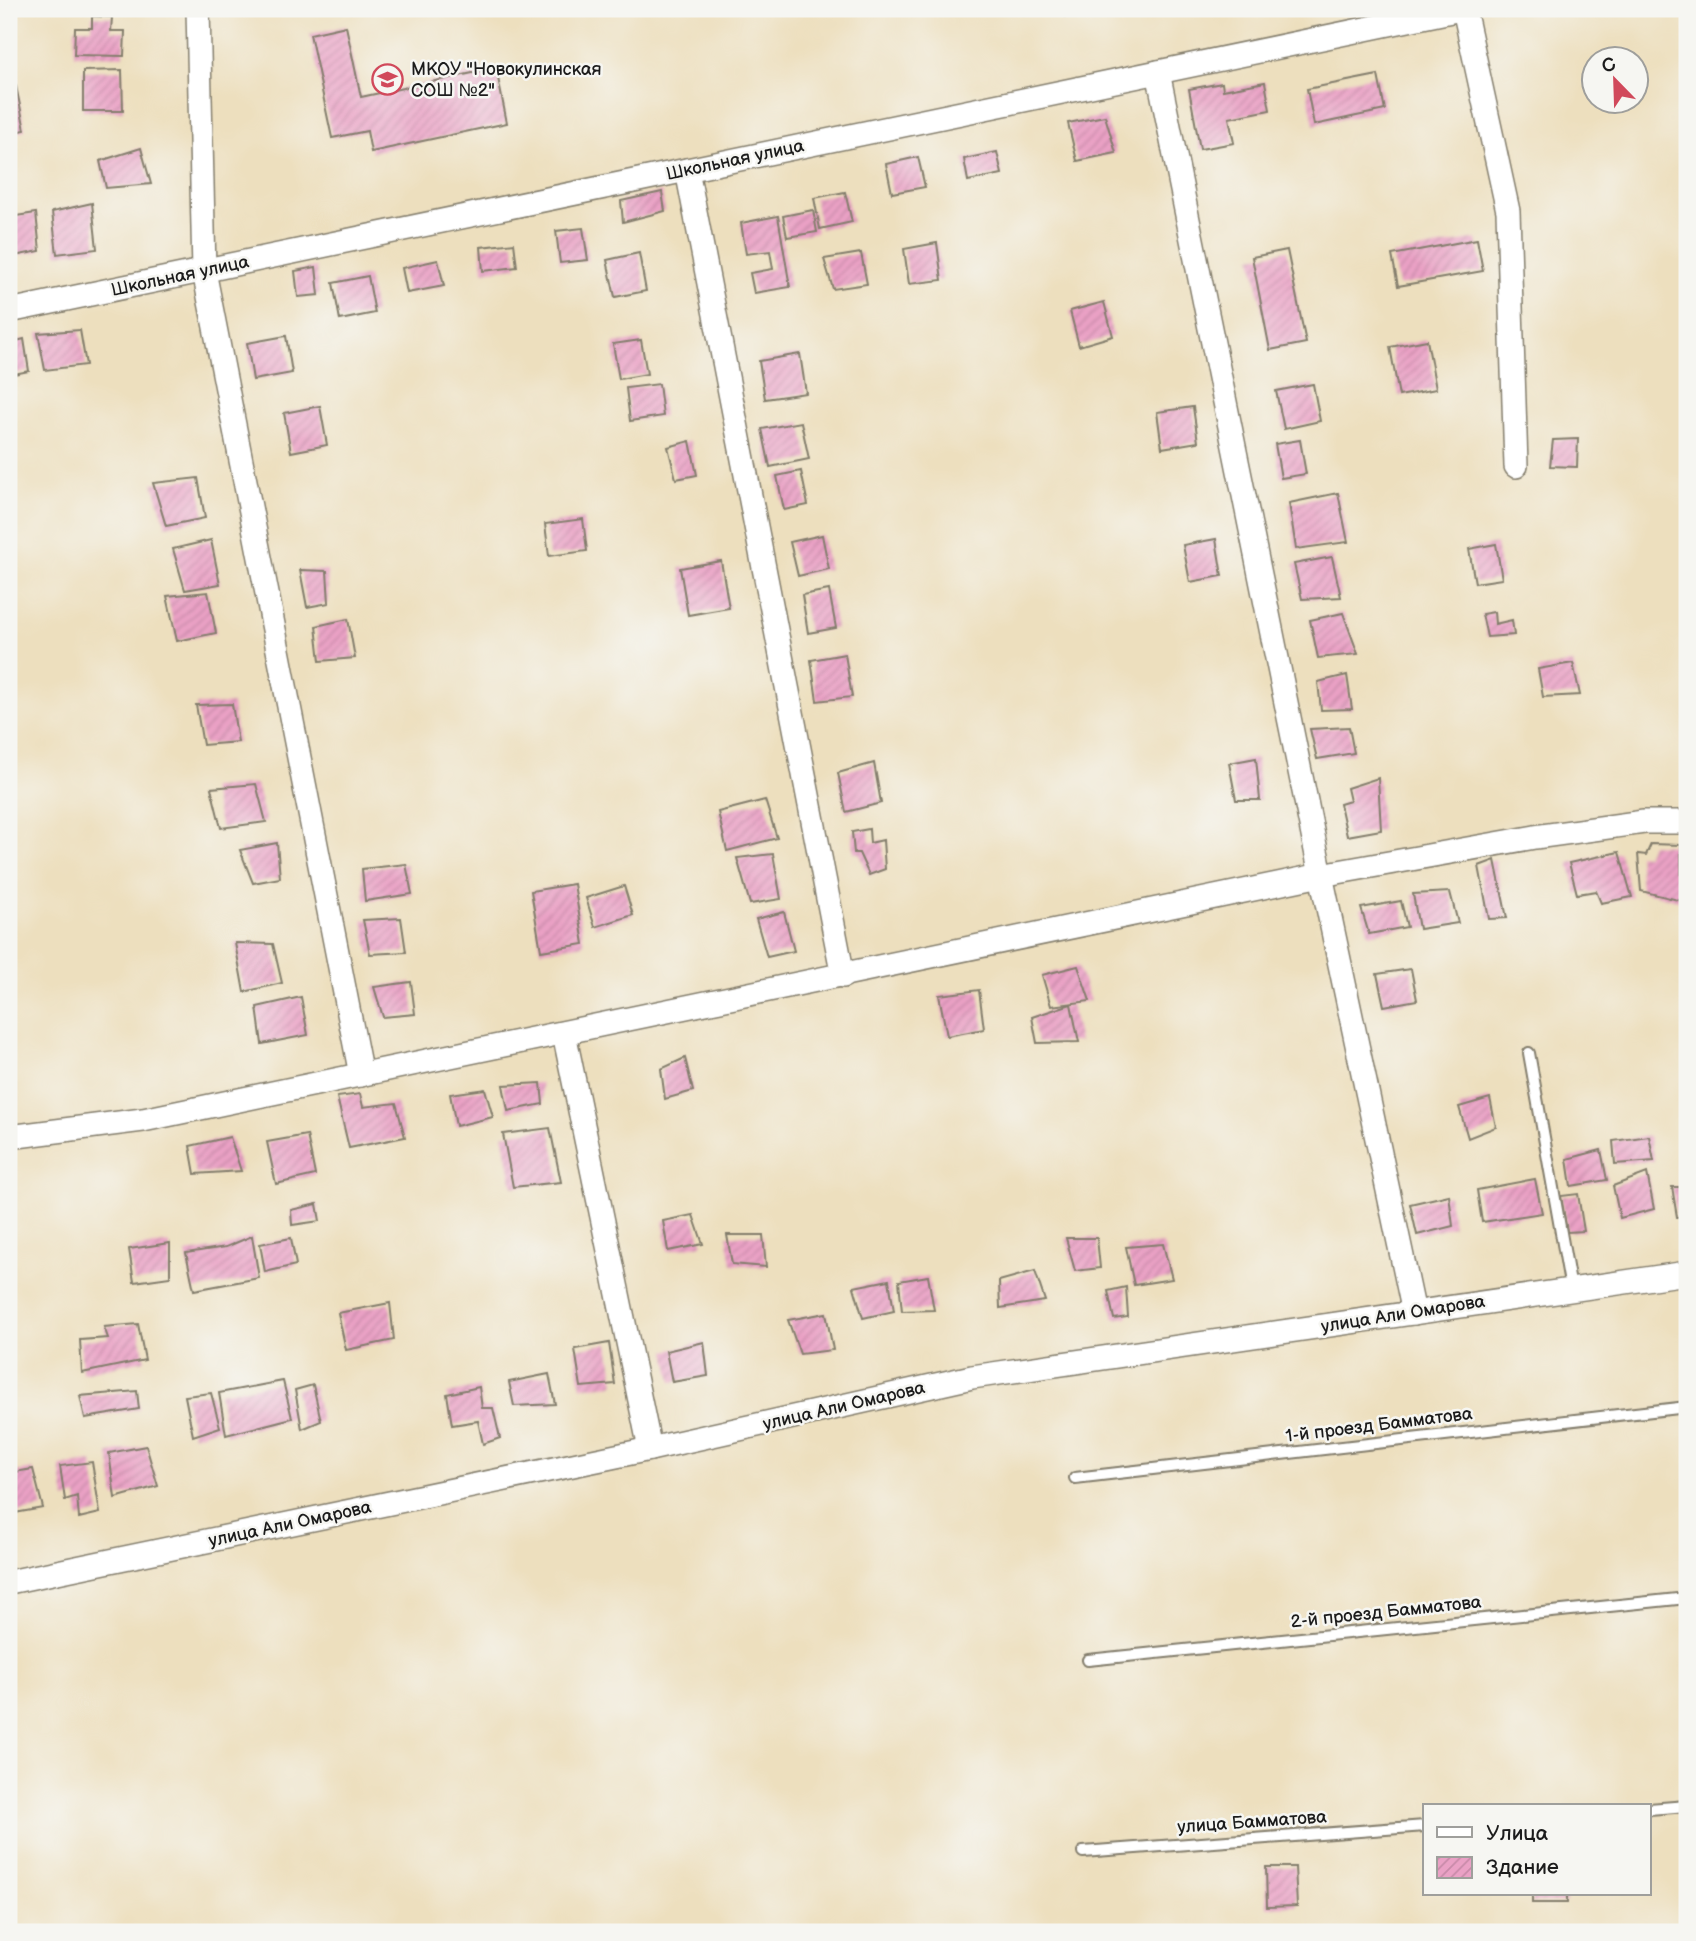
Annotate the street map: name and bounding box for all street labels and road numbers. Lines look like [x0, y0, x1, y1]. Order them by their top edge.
street label: Школьная улица [664, 135, 806, 185]
street label: Школьная улица [109, 251, 251, 301]
street label: улица Али Омарова [1320, 1291, 1487, 1337]
street label: улица Али Омарова [761, 1377, 927, 1435]
street label: 1-й проезд Бамматова [1284, 1403, 1474, 1447]
street label: улица Али Омарова [207, 1496, 374, 1552]
street label: 2-й проезд Бамматова [1290, 1591, 1483, 1632]
street label: улица Бамматова [1177, 1806, 1328, 1838]

